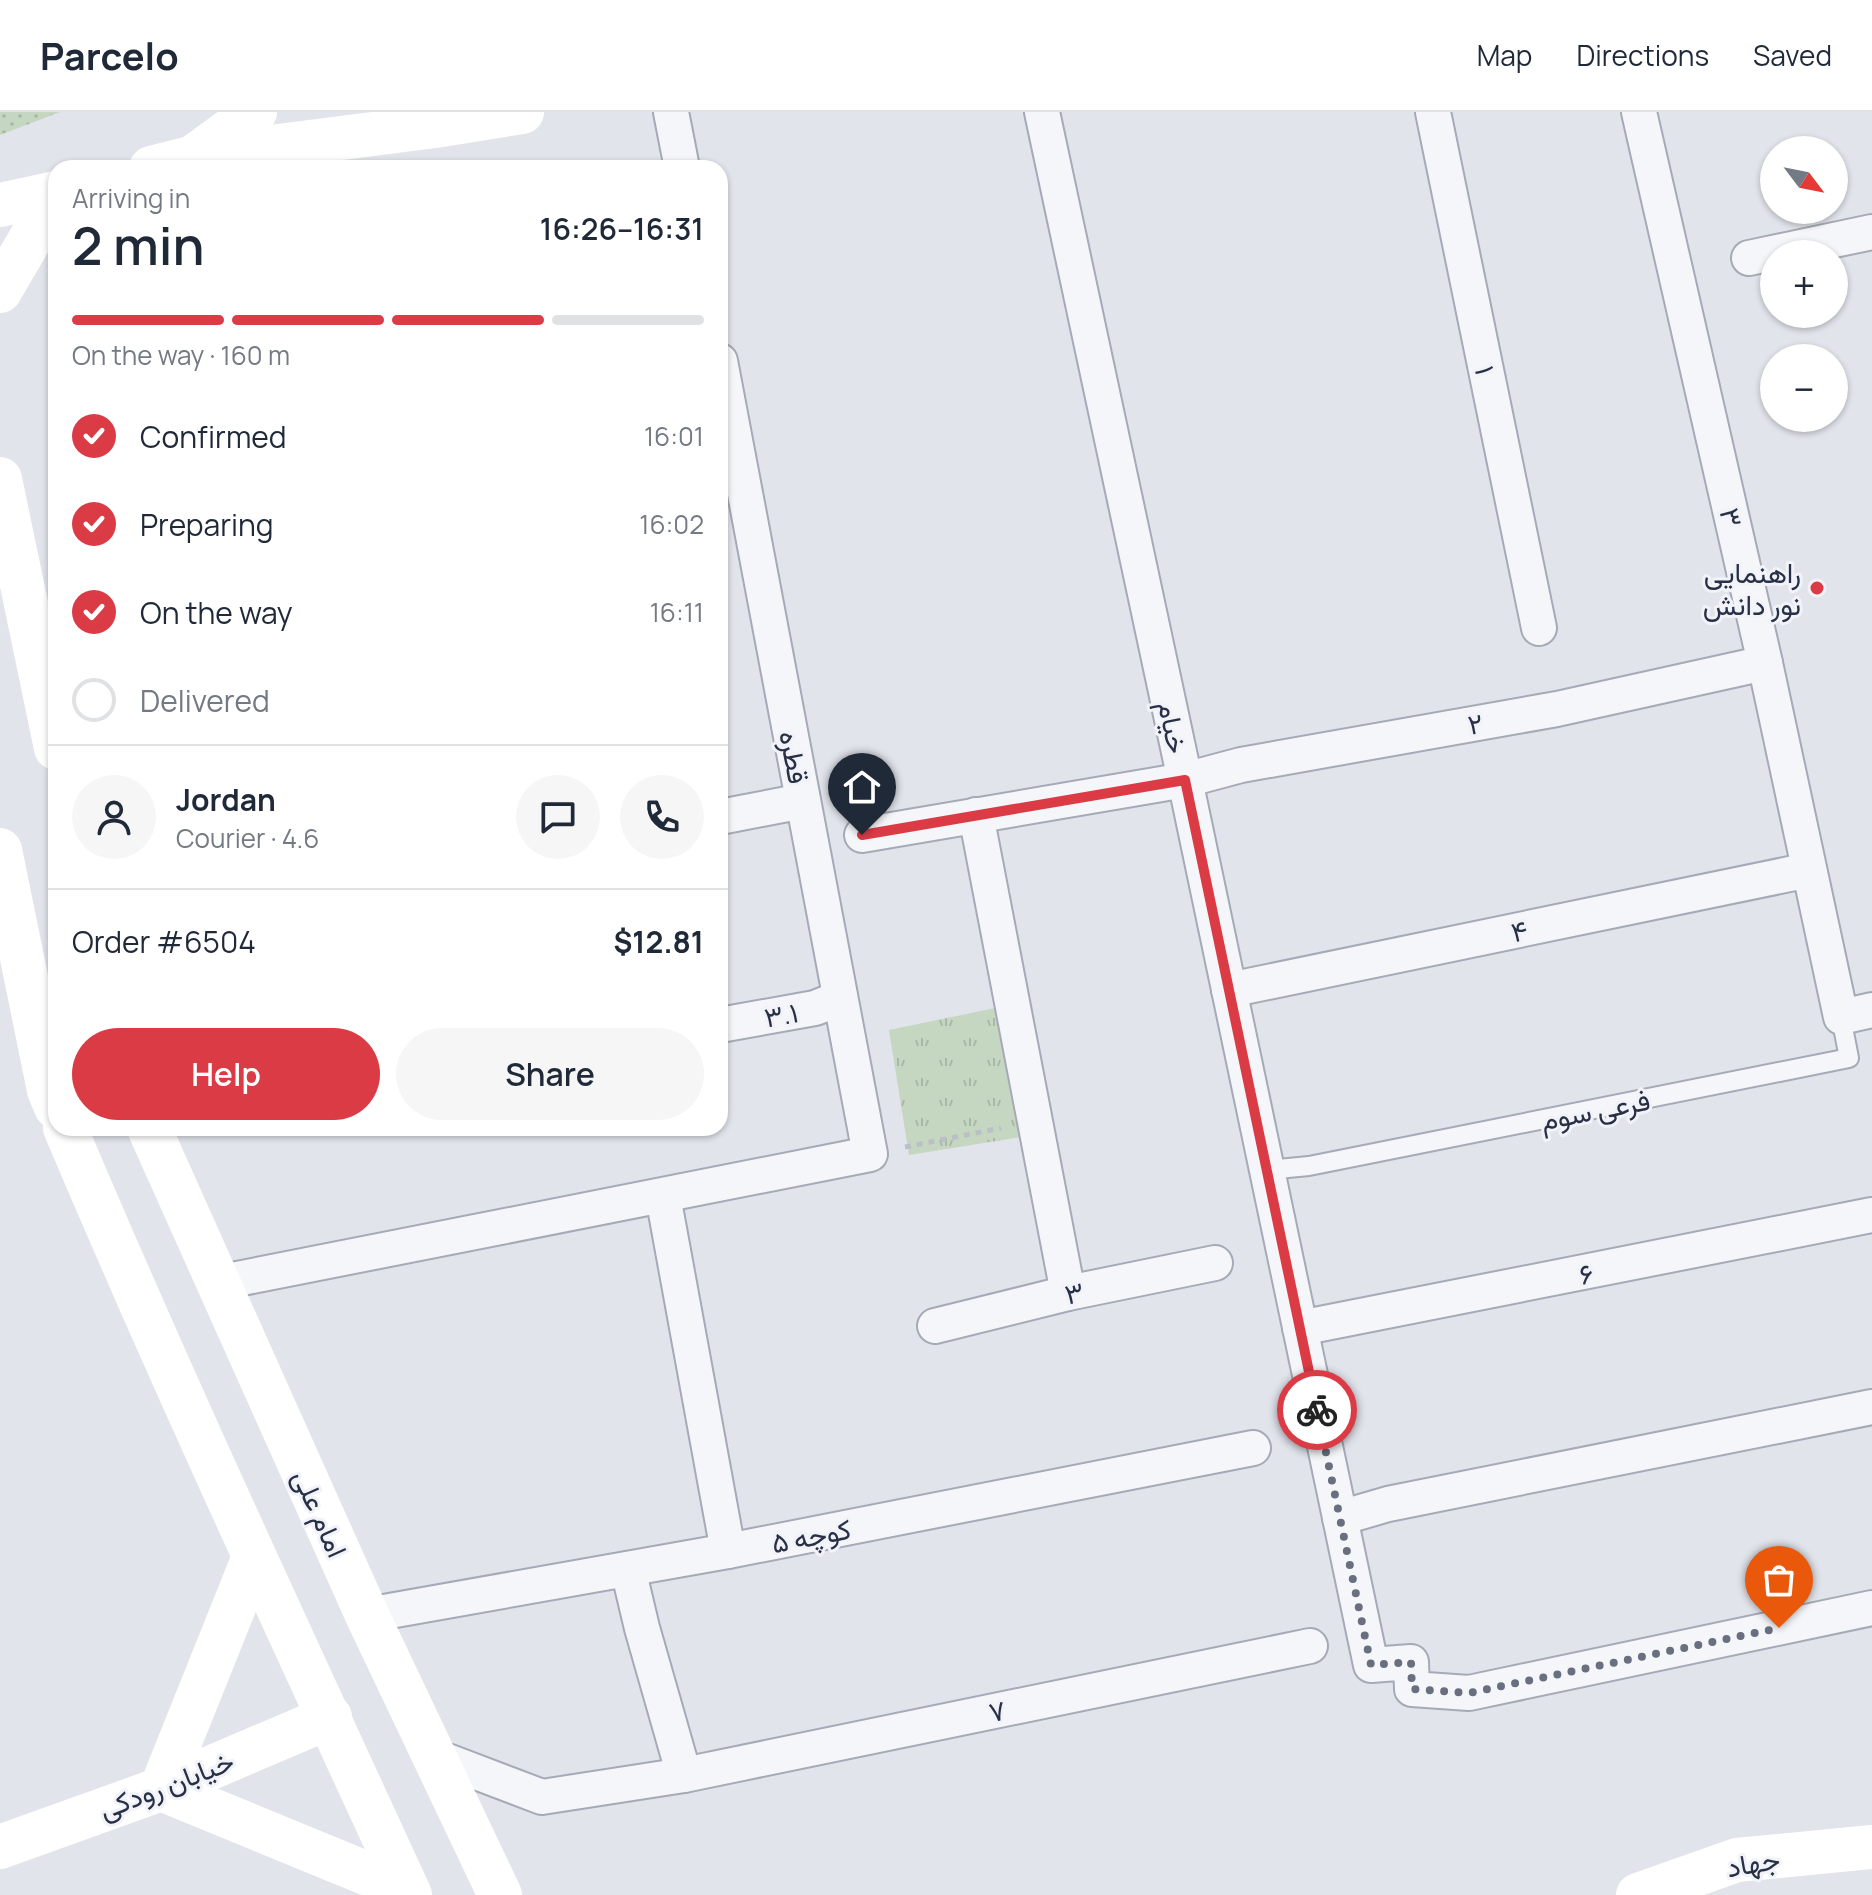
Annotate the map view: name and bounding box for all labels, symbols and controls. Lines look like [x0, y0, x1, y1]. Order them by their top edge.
text: Parcelo [40, 29, 179, 81]
text: Map [1477, 36, 1532, 74]
text: Directions [1576, 36, 1709, 74]
text: Saved [1753, 36, 1832, 74]
north arrow [1760, 136, 1848, 224]
map controls [1760, 136, 1848, 432]
text: Arriving in [72, 180, 190, 216]
text: 16:26–16:31 [540, 208, 704, 249]
text: 2 min [72, 210, 205, 281]
button: + [1760, 240, 1848, 328]
text: On the way · 160 m [72, 337, 290, 373]
button: − [1760, 344, 1848, 432]
street label: ۱ [1467, 362, 1505, 378]
icon: check [72, 414, 116, 458]
text: Confirmed [140, 416, 287, 457]
text: 16:01 [644, 418, 704, 454]
icon: check [72, 502, 116, 546]
text: Preparing [140, 504, 274, 545]
street label: ۳ [1711, 504, 1753, 530]
text: 16:02 [639, 506, 704, 542]
place label: راهنمایی نور دانش [1703, 553, 1801, 623]
marker: راهنمایی نور دانش [1808, 579, 1826, 597]
icon: check [72, 590, 116, 634]
text: On the way [140, 592, 293, 633]
text: 16:11 [650, 594, 704, 630]
text: Delivered [140, 680, 270, 721]
street label: خیام [1149, 697, 1198, 757]
street label: ۲ [1464, 703, 1486, 743]
street label: قطره [771, 727, 819, 787]
pin [828, 753, 896, 835]
icon: home [840, 765, 884, 809]
button: person [72, 775, 156, 859]
button: chat [516, 775, 600, 859]
button: phone [620, 775, 704, 859]
text: Jordan [176, 779, 276, 820]
text: Courier · 4.6 [176, 820, 319, 856]
street label: ۴ [1507, 910, 1531, 950]
text: Order #6504 [72, 921, 256, 962]
text: $12.81 [614, 921, 704, 962]
street label: ۳.۱ [761, 992, 801, 1036]
button: Help [72, 1028, 380, 1120]
button: Share [396, 1028, 704, 1120]
street label: فرعی سوم [1537, 1080, 1653, 1139]
street label: ۶ [1576, 1253, 1596, 1293]
street label: ۳ [1061, 1271, 1087, 1313]
courier [1277, 1370, 1357, 1450]
icon: bike [1295, 1388, 1339, 1432]
street label: امام علی [284, 1463, 357, 1563]
street label: کوچه ۵ [768, 1509, 854, 1562]
pin [1745, 1546, 1813, 1628]
icon: bag [1757, 1558, 1801, 1602]
street label: ۷ [985, 1690, 1009, 1730]
street label: خیابان رودکی [93, 1741, 239, 1827]
street label: جهاد [1723, 1839, 1783, 1885]

